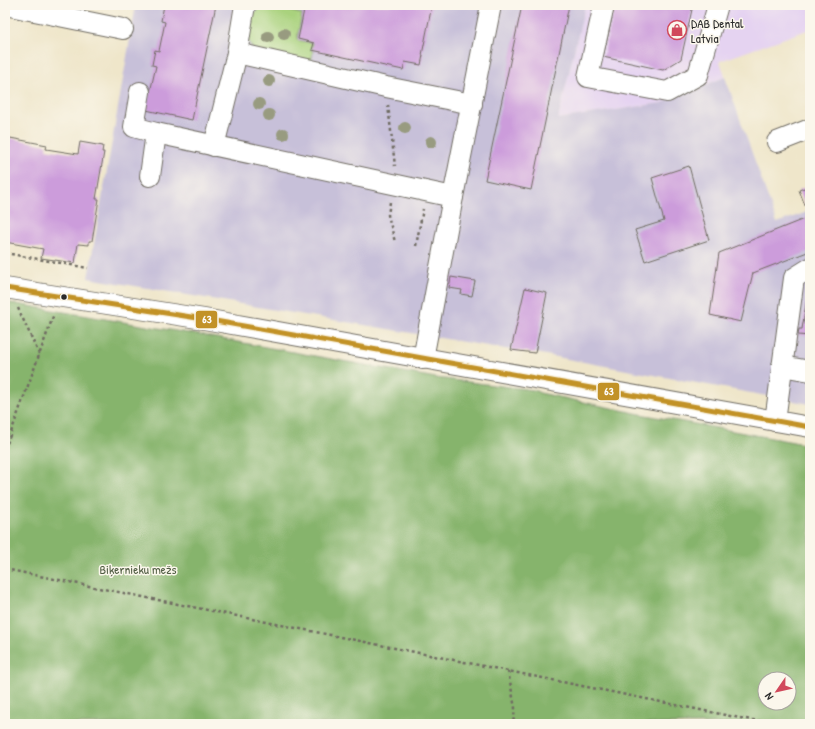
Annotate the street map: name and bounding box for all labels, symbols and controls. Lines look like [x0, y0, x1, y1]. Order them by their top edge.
place label: DAB Dental Latvia [691, 14, 744, 47]
shop icon: DAB Dental Latvia [666, 19, 688, 41]
unlabelled marker [59, 292, 69, 302]
line badge: 63 [195, 310, 218, 329]
text: 63 [202, 312, 212, 326]
line badge: 63 [597, 382, 620, 401]
text: 63 [604, 384, 614, 398]
park label: Biķernieku mežs [99, 560, 177, 578]
north arrow [757, 671, 797, 711]
text: N [761, 690, 776, 703]

